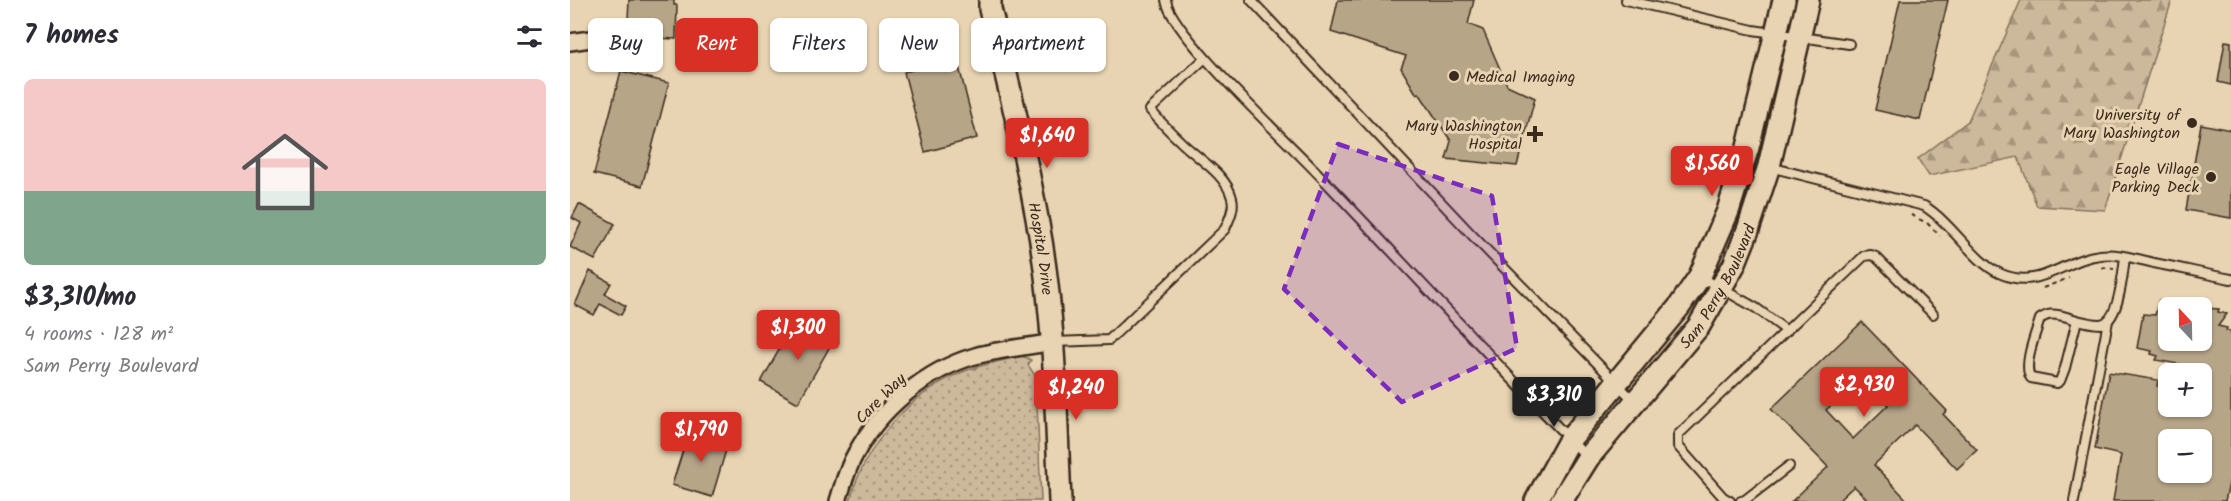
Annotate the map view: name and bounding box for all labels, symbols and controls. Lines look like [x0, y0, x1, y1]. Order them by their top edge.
text: 7 homes [24, 15, 119, 57]
chip: Buy [588, 18, 663, 72]
chip: Rent [675, 18, 758, 72]
chip: Filters [770, 18, 867, 72]
chip: New [879, 18, 959, 72]
chip: Apartment [971, 18, 1106, 72]
icon: filters [513, 20, 546, 53]
place label: Medical Imaging [1466, 65, 1575, 90]
marker: Medical Imaging [1447, 69, 1461, 83]
place label: University of Mary Washington [2063, 103, 2182, 146]
place label: Mary Washington Hospital [1405, 114, 1522, 157]
marker: University of Mary Washington [2185, 116, 2199, 130]
icon: home [231, 118, 339, 226]
pin: $1,640 [998, 118, 1096, 169]
text: $1,640 [1019, 121, 1075, 153]
marker: Mary Washington Hospital [1526, 125, 1544, 143]
pin: $1,560 [1663, 146, 1761, 197]
text: $1,560 [1685, 149, 1739, 181]
place label: Eagle Village Parking Deck [2112, 157, 2199, 200]
marker: Eagle Village Parking Deck [2204, 170, 2218, 184]
street label: Hospital Drive [1020, 200, 1059, 296]
street label: Sam Perry Boulevard [1674, 220, 1763, 355]
text: $3,310/mo [24, 277, 136, 319]
north arrow [2158, 297, 2212, 351]
map controls [2158, 297, 2212, 483]
pin: $1,300 [749, 310, 847, 361]
text: $1,300 [771, 313, 825, 345]
text: 4 rooms · 128 m² [24, 319, 173, 351]
text: Sam Perry Boulevard [24, 351, 198, 383]
button: + [2158, 363, 2212, 417]
street label: Care Way [850, 367, 913, 430]
pin: $2,930 [1815, 367, 1913, 418]
pin: $1,240 [1027, 370, 1125, 421]
text: $2,930 [1834, 370, 1894, 402]
text: $1,240 [1048, 373, 1104, 405]
pin: $3,310 [1505, 377, 1603, 428]
text: $3,310 [1526, 380, 1582, 412]
pin: $1,790 [652, 412, 750, 463]
text: $1,790 [675, 415, 727, 447]
button: − [2158, 429, 2212, 483]

